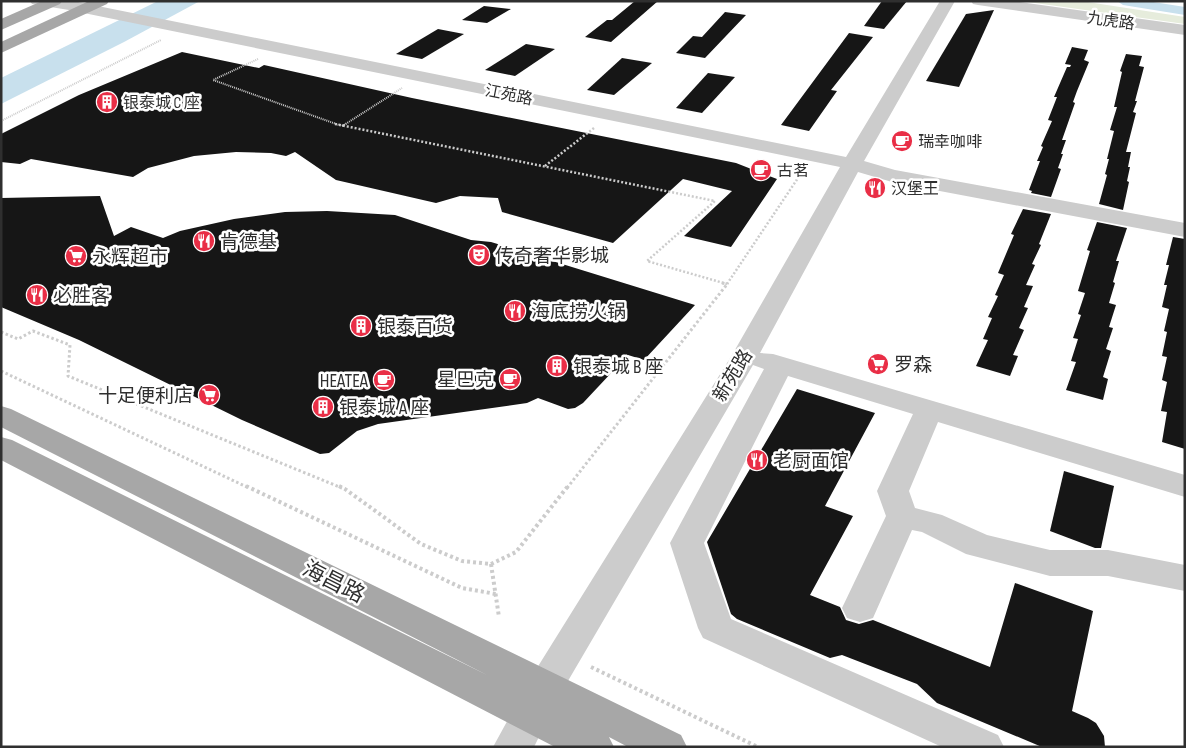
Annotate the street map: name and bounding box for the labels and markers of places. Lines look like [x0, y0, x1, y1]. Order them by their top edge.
building icon: 银泰城 C 座 [95, 90, 119, 114]
place label: 银泰城 C 座 [123, 94, 200, 113]
cafe icon: 瑞幸咖啡 [890, 129, 914, 153]
place label: 瑞幸咖啡 [918, 133, 982, 152]
cafe icon: 古茗 [749, 158, 773, 182]
place label: 古茗 [777, 162, 809, 181]
restaurant icon: 汉堡王 [863, 176, 887, 200]
place label: 汉堡王 [891, 180, 939, 199]
restaurant icon: 肯德基 [192, 229, 216, 253]
place label: 肯德基 [220, 231, 277, 254]
theatre icon: 传奇奢华影城 [467, 243, 491, 267]
supermarket icon: 永辉超市 [64, 244, 88, 268]
place label: 传奇奢华影城 [495, 245, 609, 268]
place label: 永辉超市 [92, 246, 168, 269]
restaurant icon: 必胜客 [25, 283, 49, 307]
place label: 必胜客 [53, 285, 110, 308]
restaurant icon: 海底捞火锅 [503, 299, 527, 323]
place label: 海底捞火锅 [531, 301, 626, 324]
building icon: 银泰百货 [349, 314, 373, 338]
place label: 银泰百货 [377, 316, 453, 339]
supermarket icon: 罗森 [866, 352, 890, 376]
building icon: 银泰城 B 座 [545, 354, 569, 378]
place label: 罗森 [894, 354, 932, 377]
place label: 银泰城 B 座 [573, 356, 664, 379]
cafe icon: 星巴克 [498, 367, 522, 391]
cafe icon: HEATEA [372, 368, 396, 392]
place label: 星巴克 [437, 369, 494, 392]
place label: HEATEA [320, 370, 369, 393]
supermarket icon: 十足便利店 [197, 383, 221, 407]
place label: 十足便利店 [98, 385, 193, 408]
building icon: 银泰城 A 座 [311, 395, 335, 419]
place label: 银泰城 A 座 [339, 397, 429, 420]
restaurant icon: 老厨面馆 [745, 448, 769, 472]
place label: 老厨面馆 [773, 450, 849, 473]

